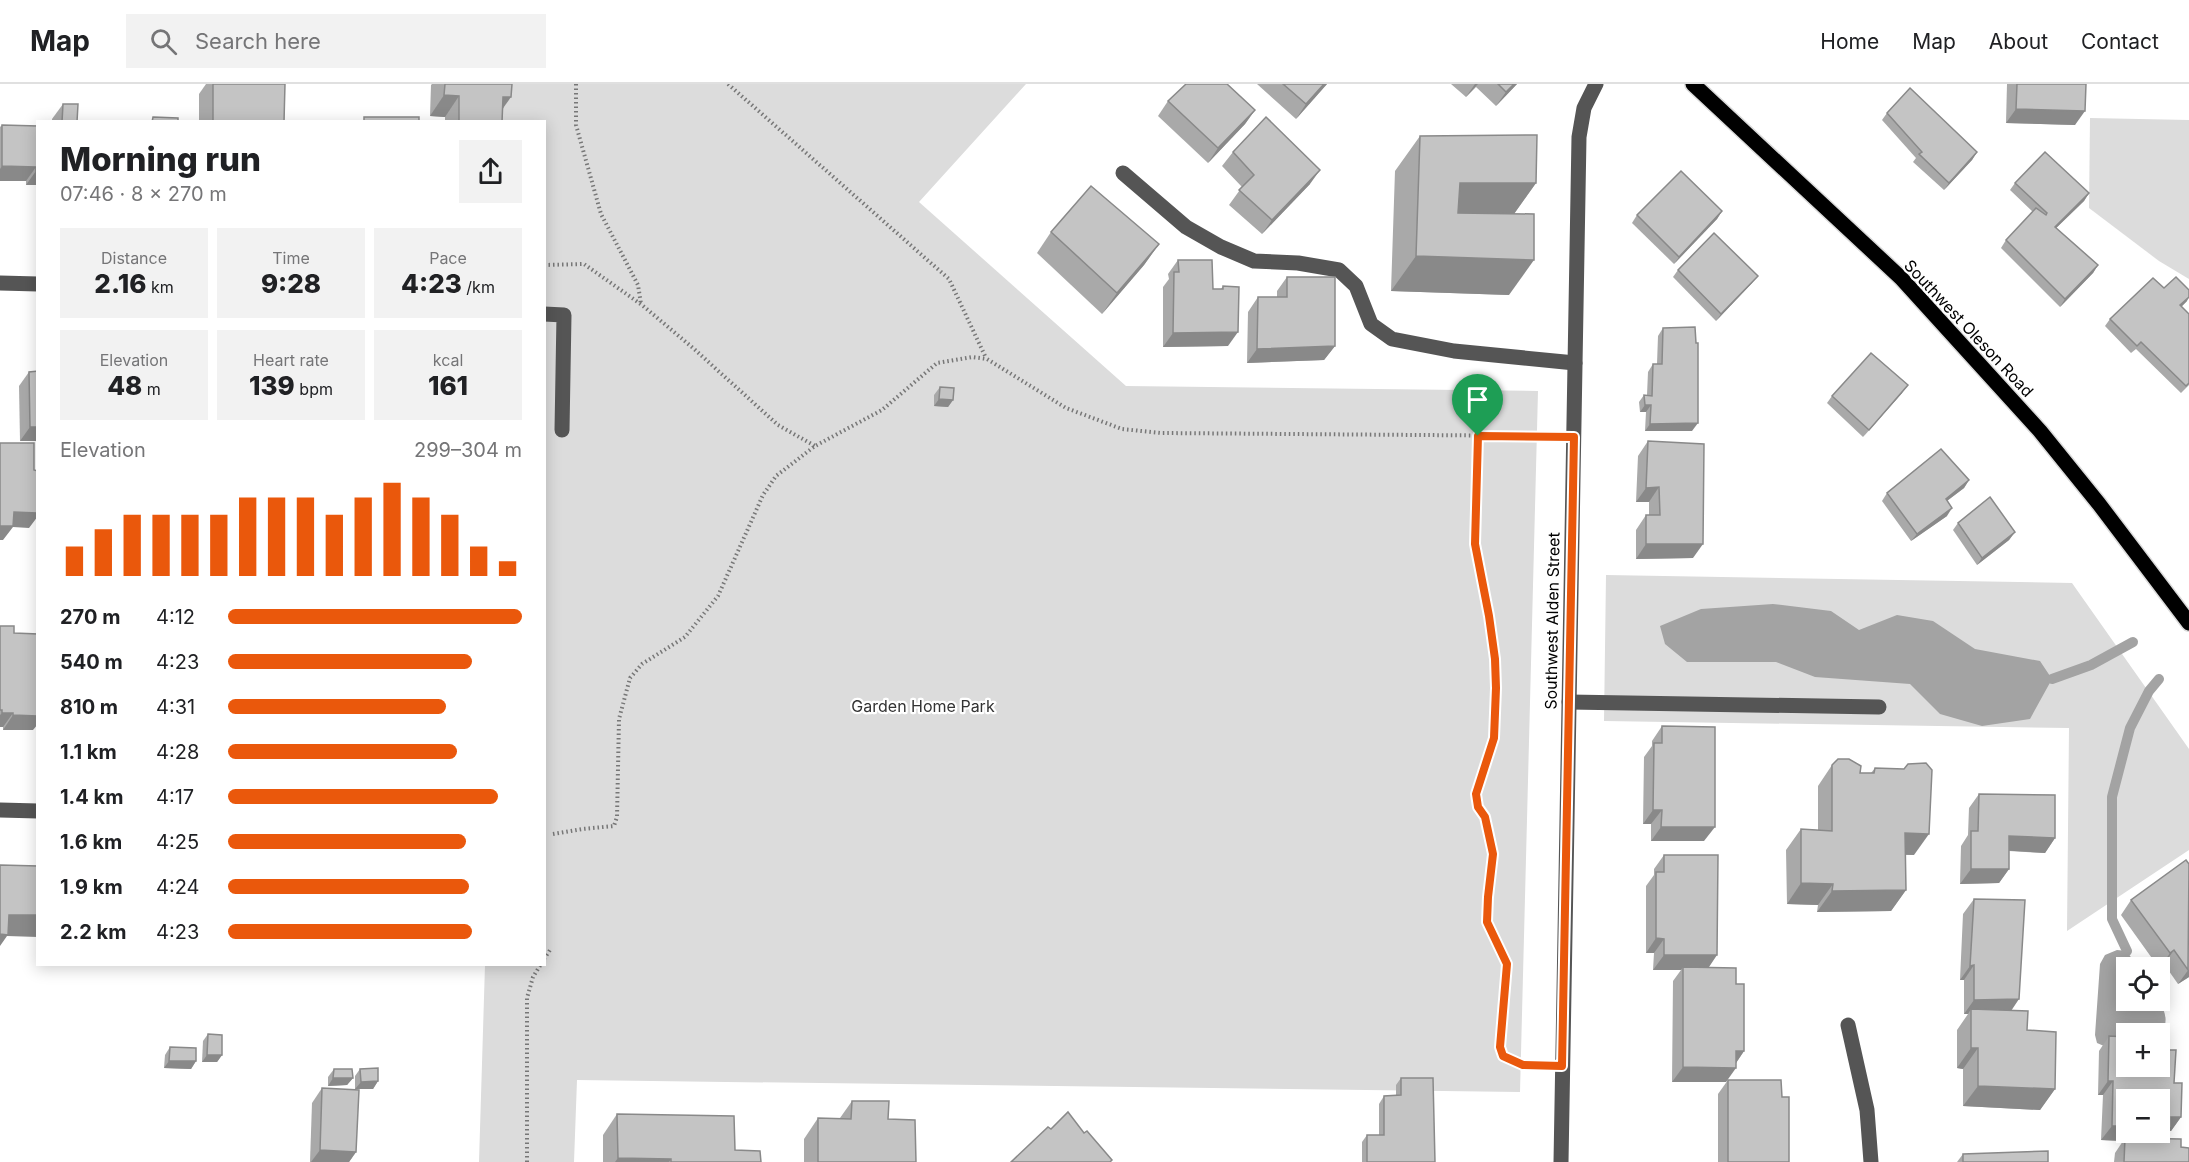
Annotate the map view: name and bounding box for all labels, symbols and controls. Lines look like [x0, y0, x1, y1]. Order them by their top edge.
search box [126, 14, 546, 68]
text: Map [30, 24, 90, 58]
icon: search [147, 25, 180, 58]
text: Search here [195, 28, 321, 54]
text: Home [1820, 29, 1879, 54]
text: Map [1912, 29, 1956, 54]
text: About [1989, 29, 2048, 54]
text: Contact [2081, 29, 2159, 54]
text: Morning run [60, 139, 261, 179]
button: share [459, 140, 522, 203]
text: 07:46 · 8 × 270 m [60, 182, 227, 206]
text: Distance [101, 248, 167, 268]
text: Time [272, 248, 310, 268]
text: Pace [429, 248, 467, 268]
street label: Southwest Oleson Road [1900, 255, 2038, 401]
text: 2.16 [94, 268, 146, 299]
text: 9:28 [261, 268, 321, 299]
text: 4:23 [401, 268, 462, 299]
text: km [146, 277, 174, 297]
text: /km [462, 277, 495, 297]
text: Elevation [100, 350, 168, 370]
text: Heart rate [253, 350, 329, 370]
text: kcal [433, 350, 463, 370]
text: 48 [107, 370, 142, 401]
text: 139 [249, 370, 295, 401]
text: 161 [428, 370, 468, 401]
pin [1452, 374, 1503, 436]
text: m [142, 379, 161, 399]
text: bpm [295, 379, 333, 399]
icon: arrive [1461, 383, 1494, 416]
text: Elevation [60, 438, 146, 462]
text: 299–304 m [414, 438, 522, 462]
street label: Southwest Alden Street [1540, 532, 1564, 710]
text: 270 m [60, 605, 120, 629]
text: 4:12 [156, 605, 195, 629]
text: 540 m [60, 650, 123, 674]
text: 4:23 [156, 650, 199, 674]
text: 810 m [60, 695, 118, 719]
text: 4:31 [156, 695, 195, 719]
park label: Garden Home Park [851, 696, 995, 716]
text: 1.1 km [60, 740, 117, 764]
text: 4:28 [156, 740, 199, 764]
text: 1.4 km [60, 785, 123, 809]
text: 4:17 [156, 785, 194, 809]
text: 1.6 km [60, 830, 122, 854]
text: 4:25 [156, 830, 199, 854]
text: 1.9 km [60, 875, 123, 899]
text: 4:24 [156, 875, 200, 899]
text: 2.2 km [60, 920, 126, 944]
text: 4:23 [156, 920, 199, 944]
map controls [2116, 957, 2170, 1143]
button: locate [2116, 957, 2170, 1011]
button: + [2116, 1023, 2170, 1077]
button: − [2116, 1089, 2170, 1143]

